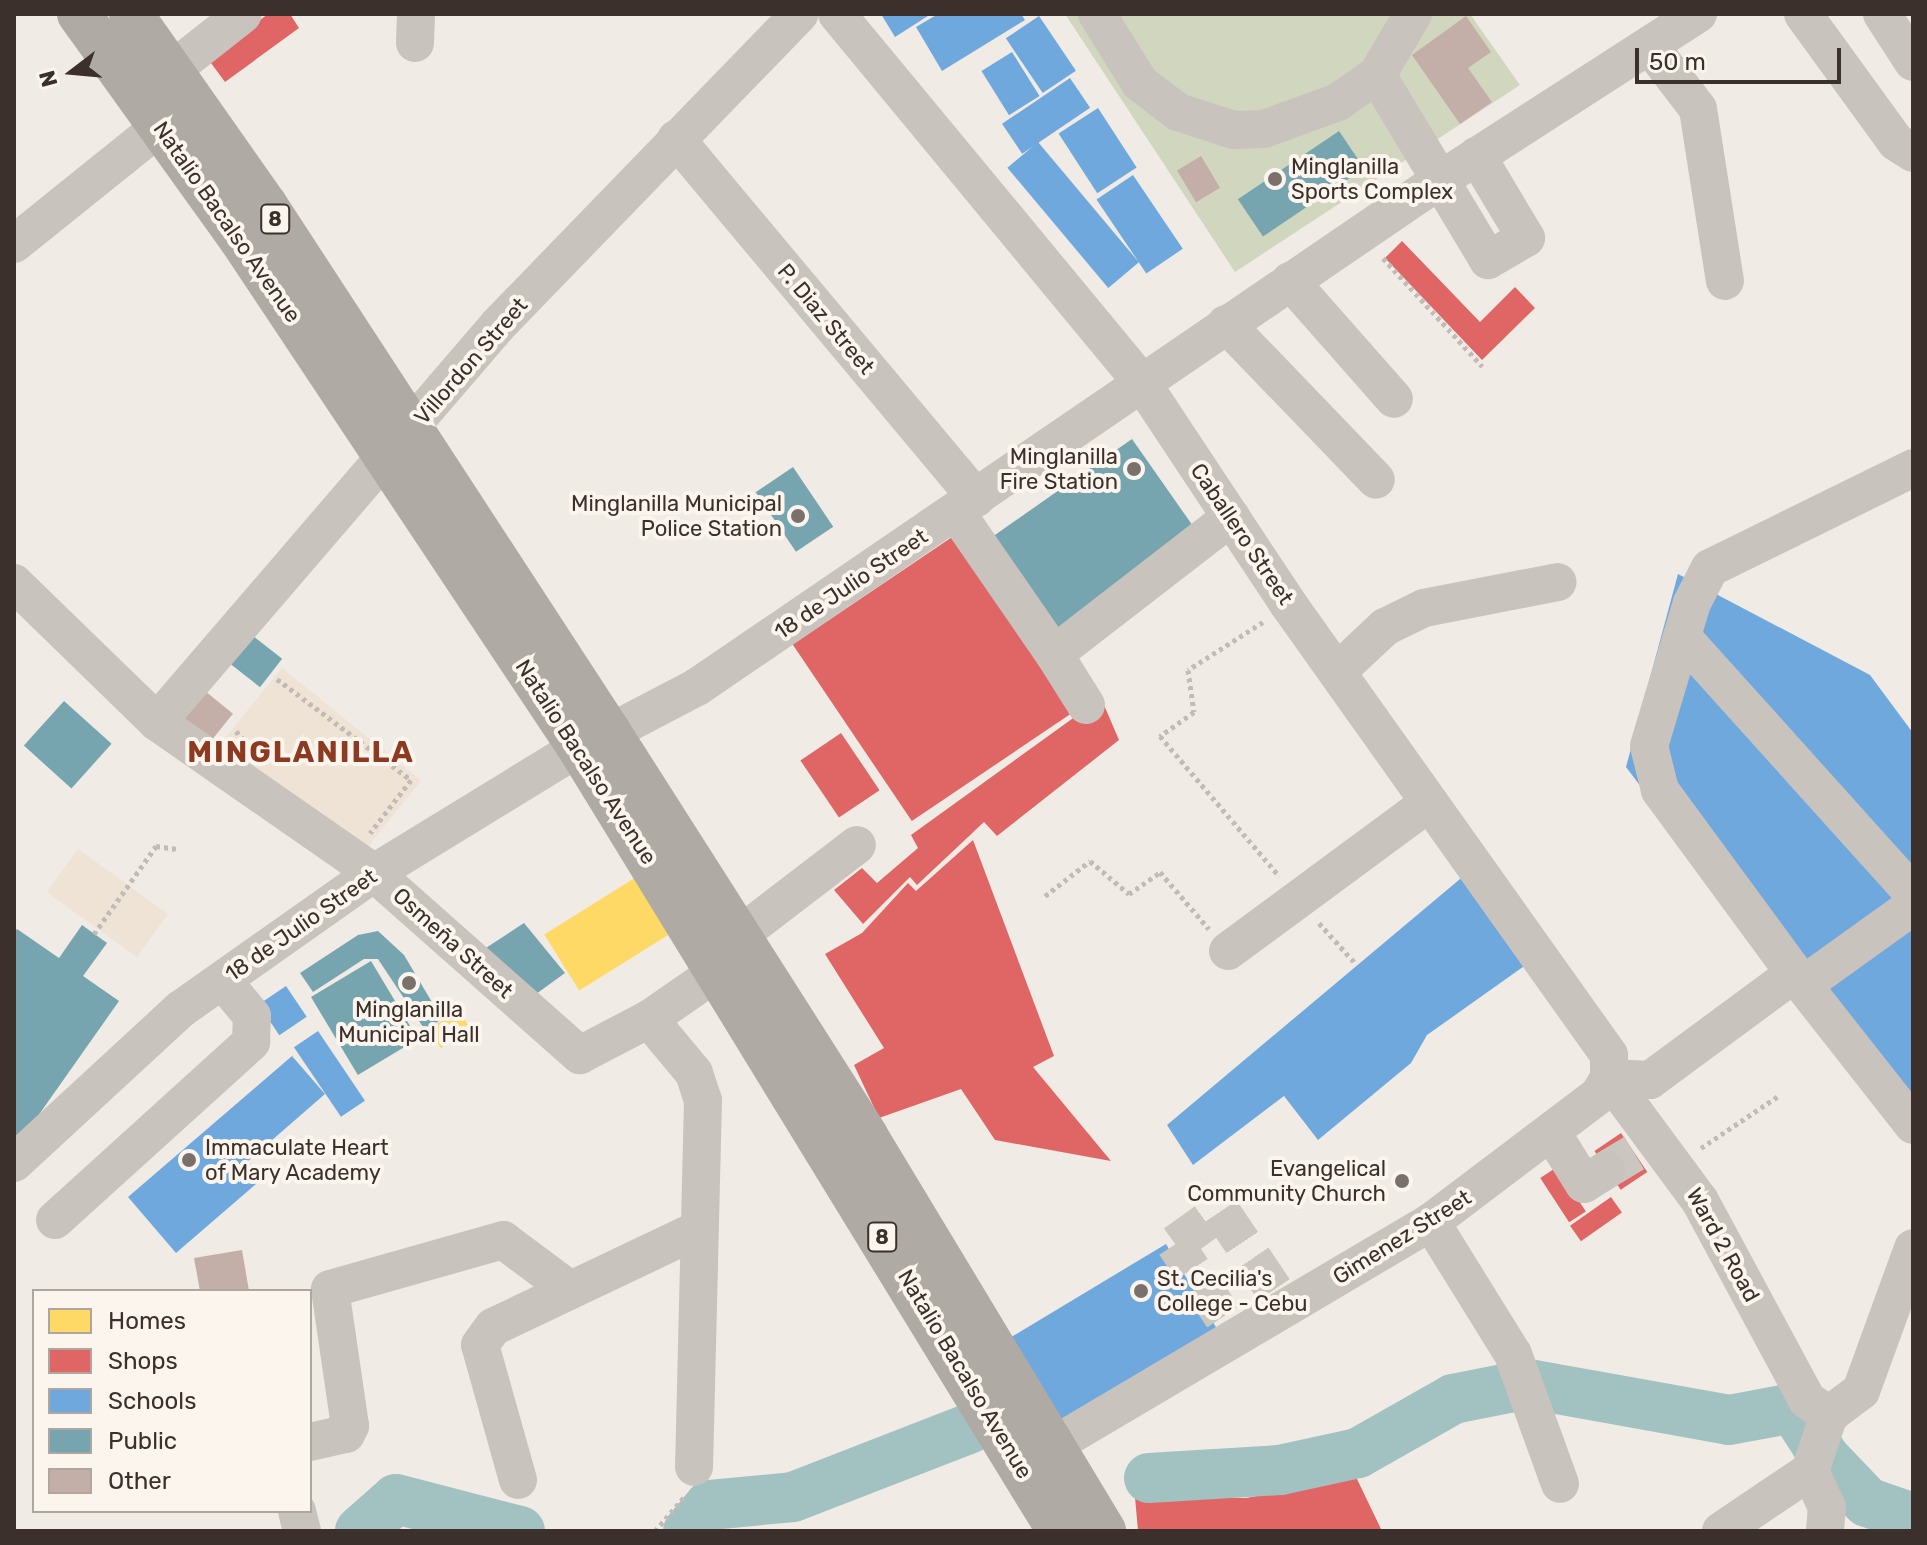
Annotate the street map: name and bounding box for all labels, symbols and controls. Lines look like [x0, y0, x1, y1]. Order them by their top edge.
north arrow [32, 32, 112, 112]
scale bar [1639, 32, 1845, 82]
text: 50 m [1649, 48, 1706, 76]
text: N [33, 67, 64, 90]
street label: Natalio Bacalso Avenue [147, 116, 307, 328]
place label: Minglanilla Sports Complex [1291, 153, 1453, 204]
marker: Minglanilla Sports Complex [1266, 170, 1284, 188]
road number: 8 [259, 203, 291, 235]
street label: P. Diaz Street [772, 258, 880, 380]
street label: Villordon Street [409, 292, 533, 430]
place label: Minglanilla Fire Station [1000, 443, 1118, 494]
street label: Caballero Street [1185, 458, 1299, 610]
marker: Minglanilla Fire Station [1125, 460, 1143, 478]
place label: Minglanilla Municipal Police Station [571, 490, 782, 542]
marker: Minglanilla Municipal Police Station [789, 507, 807, 525]
street label: 18 de Julio Street [769, 523, 933, 645]
street label: Natalio Bacalso Avenue [510, 654, 662, 870]
district label: MINGLANILLA [187, 734, 415, 770]
street label: 18 de Julio Street [220, 863, 382, 987]
street label: Osmeña Street [388, 882, 518, 1004]
marker: Minglanilla Municipal Hall [400, 974, 418, 992]
place label: Minglanilla Municipal Hall [338, 996, 480, 1048]
place label: Immaculate Heart of Mary Academy [205, 1134, 388, 1186]
marker: Immaculate Heart of Mary Academy [180, 1151, 198, 1169]
place label: Evangelical Community Church [1187, 1155, 1386, 1206]
marker: Evangelical Community Church [1393, 1172, 1411, 1190]
street label: Ward 2 Road [1681, 1183, 1765, 1307]
street label: Gimenez Street [1328, 1184, 1476, 1290]
road number: 8 [866, 1221, 898, 1253]
street label: Natalio Bacalso Avenue [892, 1265, 1038, 1483]
place label: St. Cecilia's College - Cebu [1157, 1265, 1307, 1316]
marker: St. Cecilia's College - Cebu [1132, 1282, 1150, 1300]
legend [32, 1289, 312, 1513]
text: Homes [108, 1307, 186, 1335]
text: Shops [108, 1347, 178, 1375]
text: Schools [108, 1387, 196, 1415]
text: Public [108, 1427, 177, 1455]
text: Other [108, 1467, 171, 1495]

